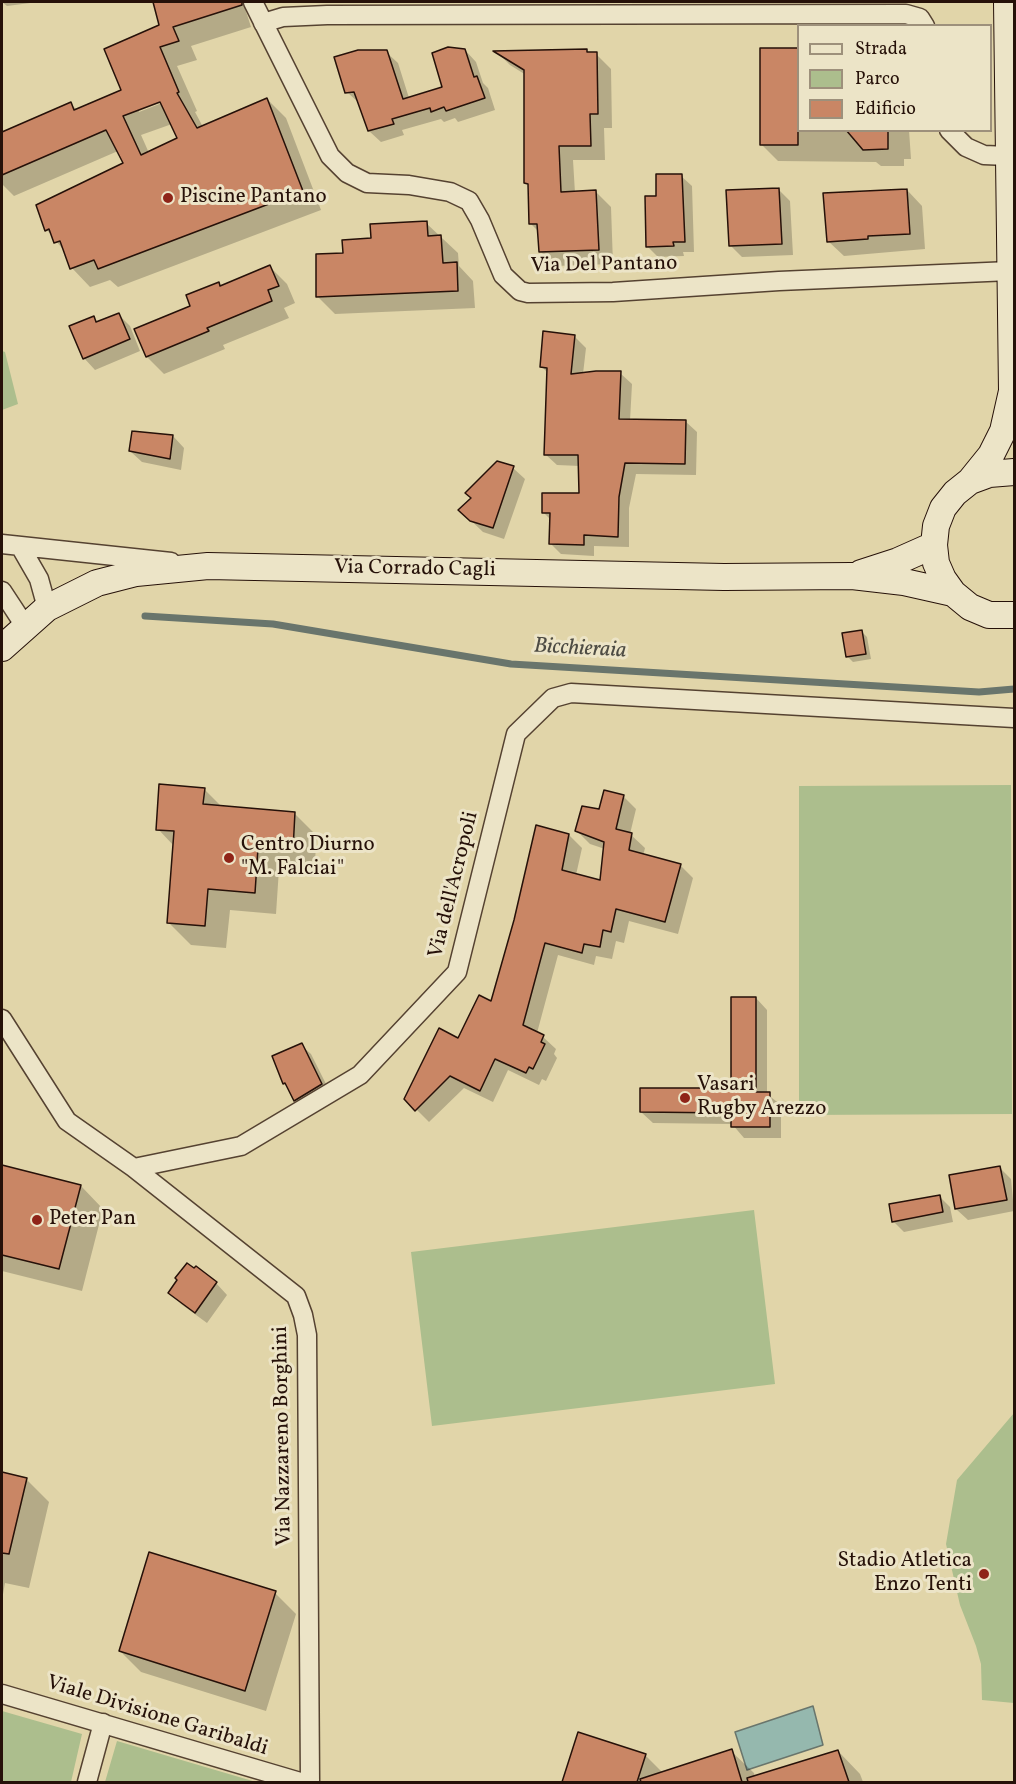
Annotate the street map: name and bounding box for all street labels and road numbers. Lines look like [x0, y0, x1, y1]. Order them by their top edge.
street label: Via Del Pantano [530, 252, 678, 280]
street label: Via Corrado Cagli [334, 556, 496, 584]
street label: Via dell'Acropoli [425, 809, 485, 961]
street label: Via Nazzareno Borghini [269, 1326, 299, 1546]
street label: Viale Divisione Garibaldi [43, 1671, 271, 1763]

